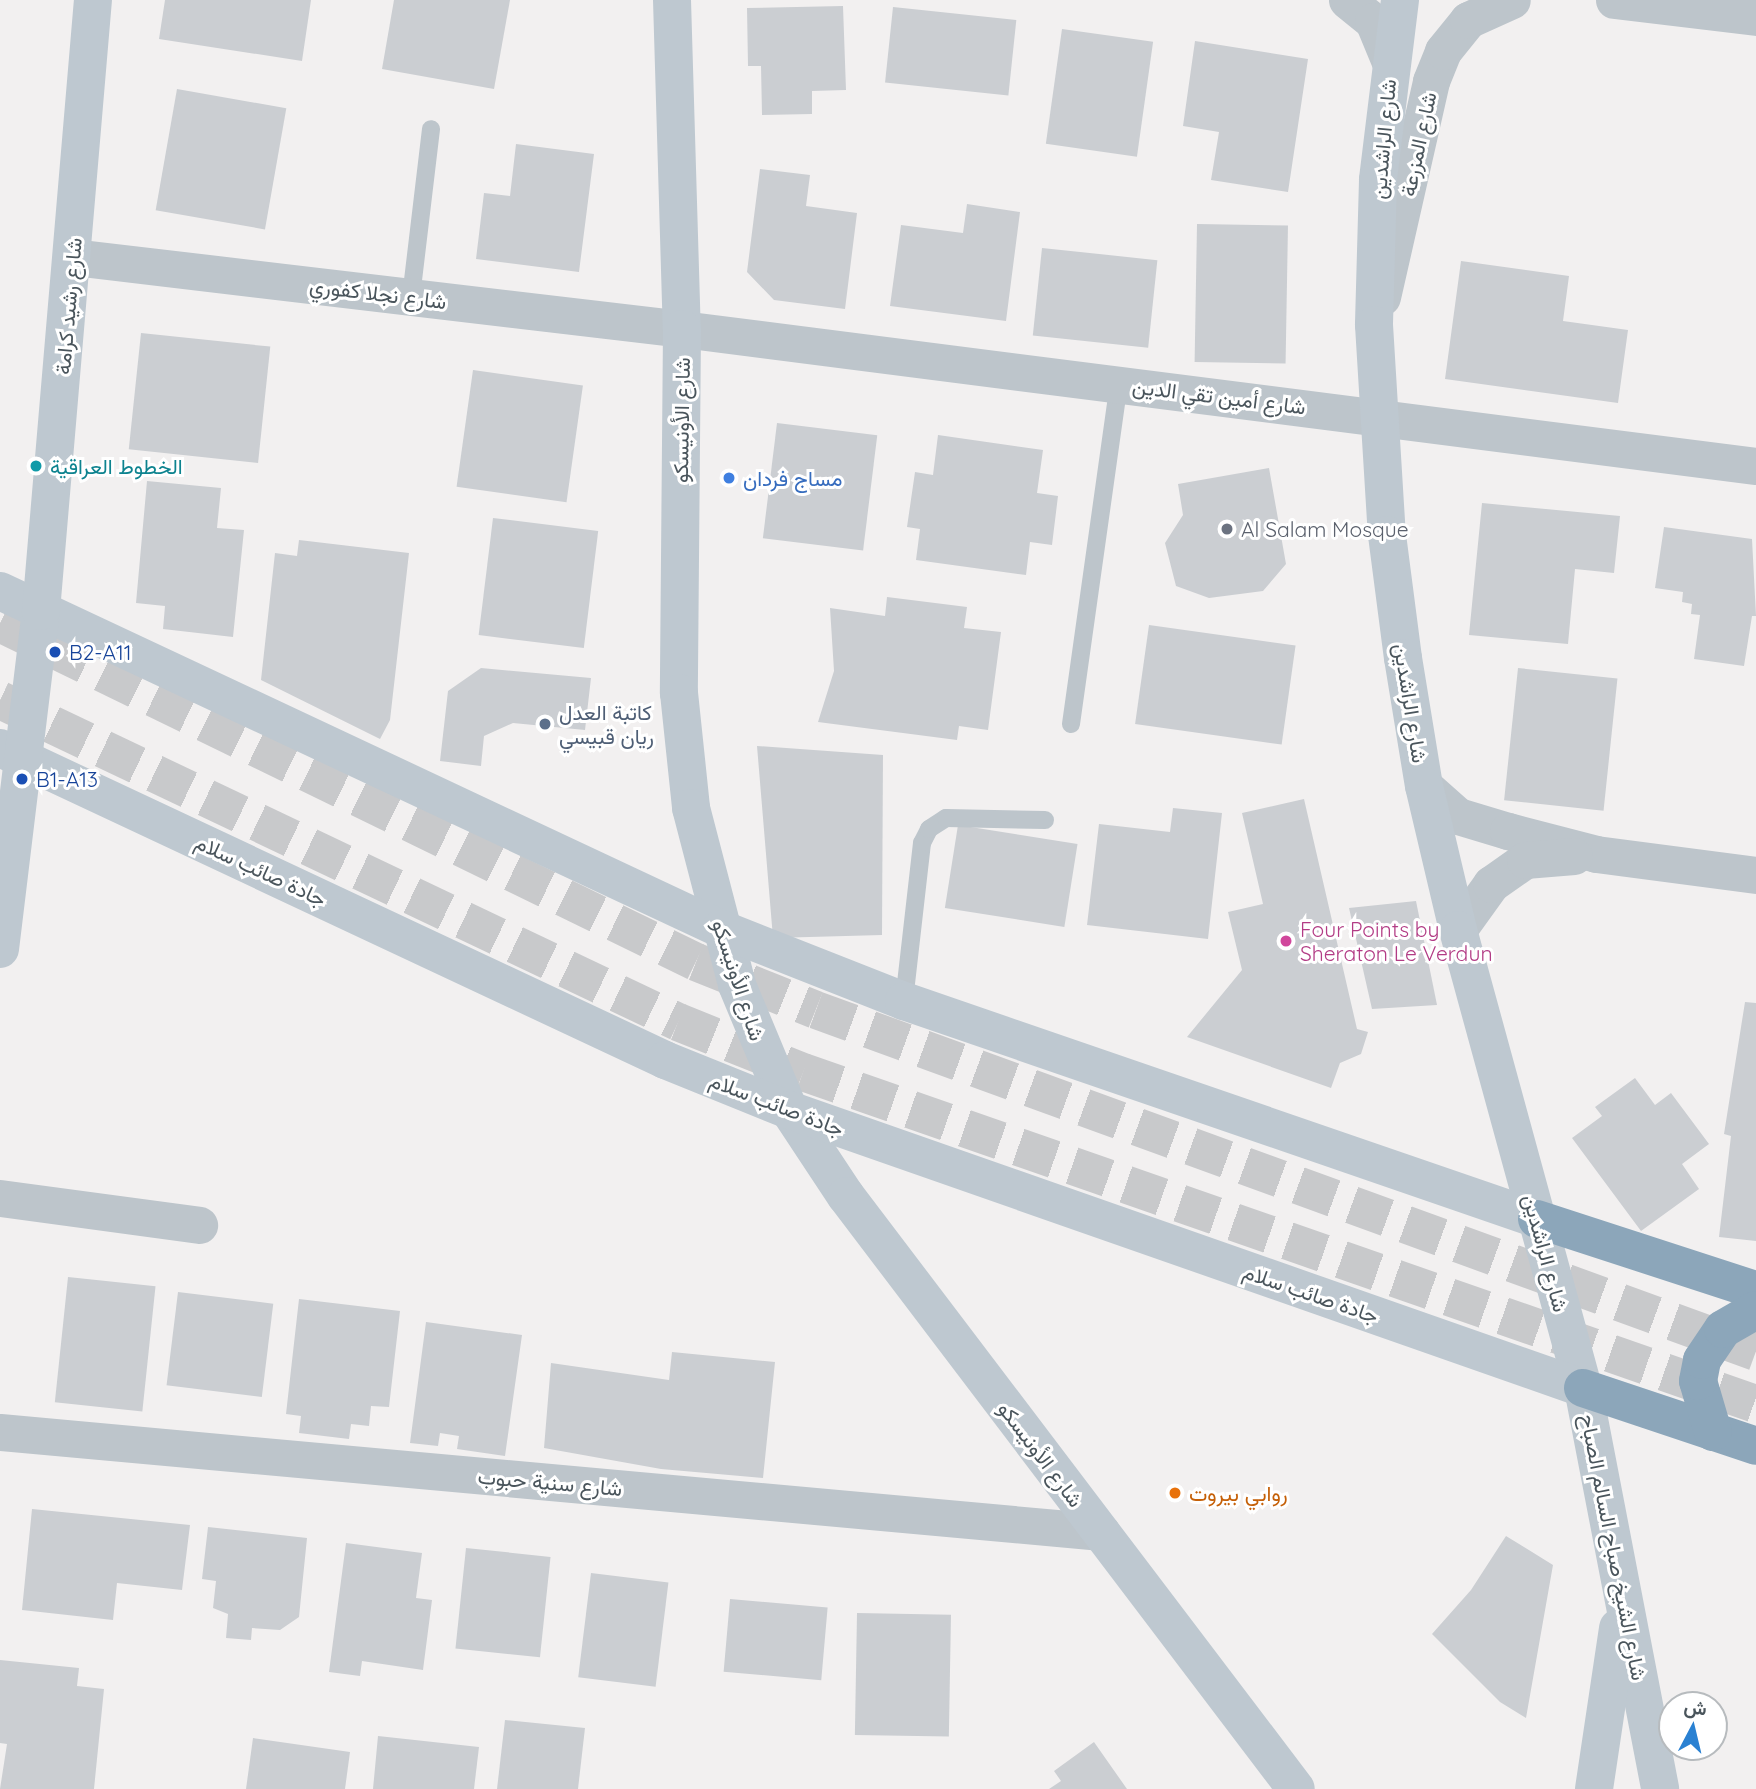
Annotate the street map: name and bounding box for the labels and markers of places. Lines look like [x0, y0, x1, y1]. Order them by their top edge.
place label: الخطوط العراقية [50, 453, 183, 479]
marker: الخطوط العراقية [28, 458, 44, 474]
place label: مساج فردان [743, 465, 842, 491]
marker: مساج فردان [721, 470, 737, 486]
place label: Al Salam Mosque [1241, 516, 1409, 542]
marker: Al Salam Mosque [1219, 521, 1235, 537]
place label: B2-A11 [69, 639, 132, 665]
marker: B2-A11 [47, 644, 63, 660]
place label: كاتبة العدل ريان قبيسي [559, 699, 654, 749]
marker: كاتبة العدل ريان قبيسي [537, 716, 553, 732]
place label: B1-A13 [36, 766, 98, 792]
marker: B1-A13 [14, 771, 30, 787]
place label: Four Points by Sheraton Le Verdun [1300, 916, 1493, 966]
marker: Four Points by Sheraton Le Verdun [1278, 933, 1294, 949]
place label: روابي بيروت [1189, 1480, 1288, 1506]
marker: روابي بيروت [1167, 1485, 1183, 1501]

